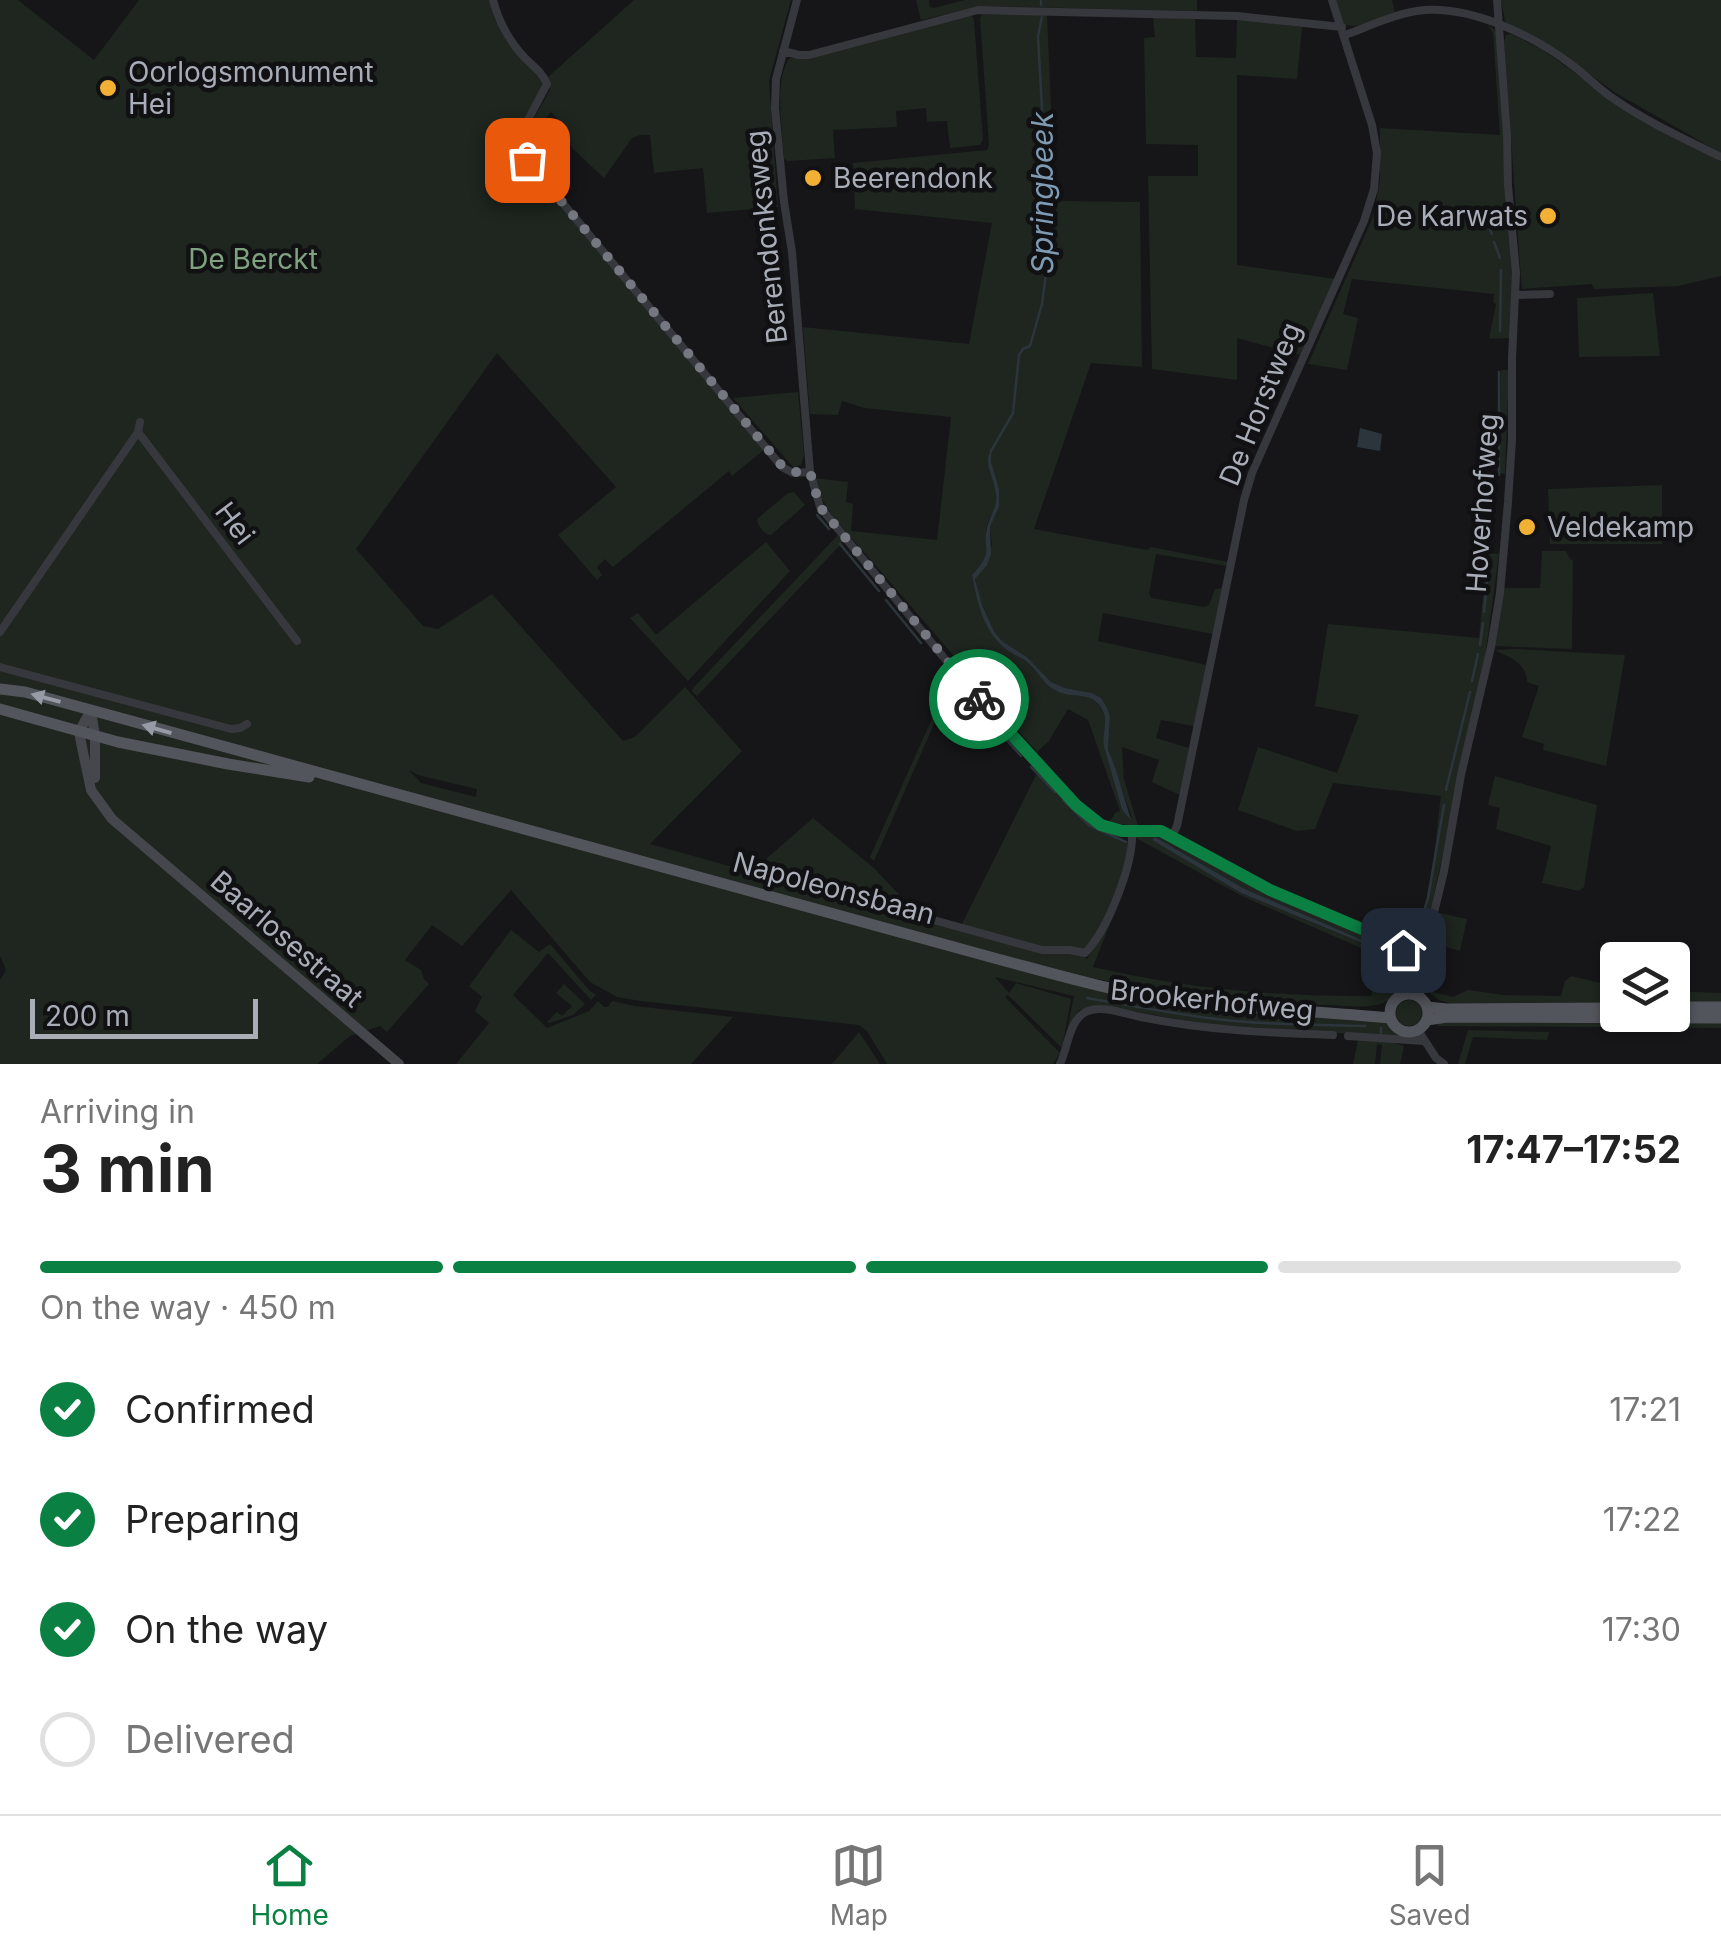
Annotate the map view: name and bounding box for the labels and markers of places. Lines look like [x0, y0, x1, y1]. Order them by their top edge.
place label: Oorlogsmonument Hei [128, 55, 374, 121]
marker: Oorlogsmonument Hei [97, 77, 119, 99]
pin [485, 118, 570, 203]
place label: Beerendonk [833, 161, 993, 195]
marker: Beerendonk [802, 167, 824, 189]
place label: De Karwats [1376, 199, 1528, 233]
marker: De Karwats [1537, 205, 1559, 227]
place label: Veldekamp [1547, 510, 1694, 544]
marker: Veldekamp [1516, 516, 1538, 538]
pin [1361, 908, 1446, 993]

